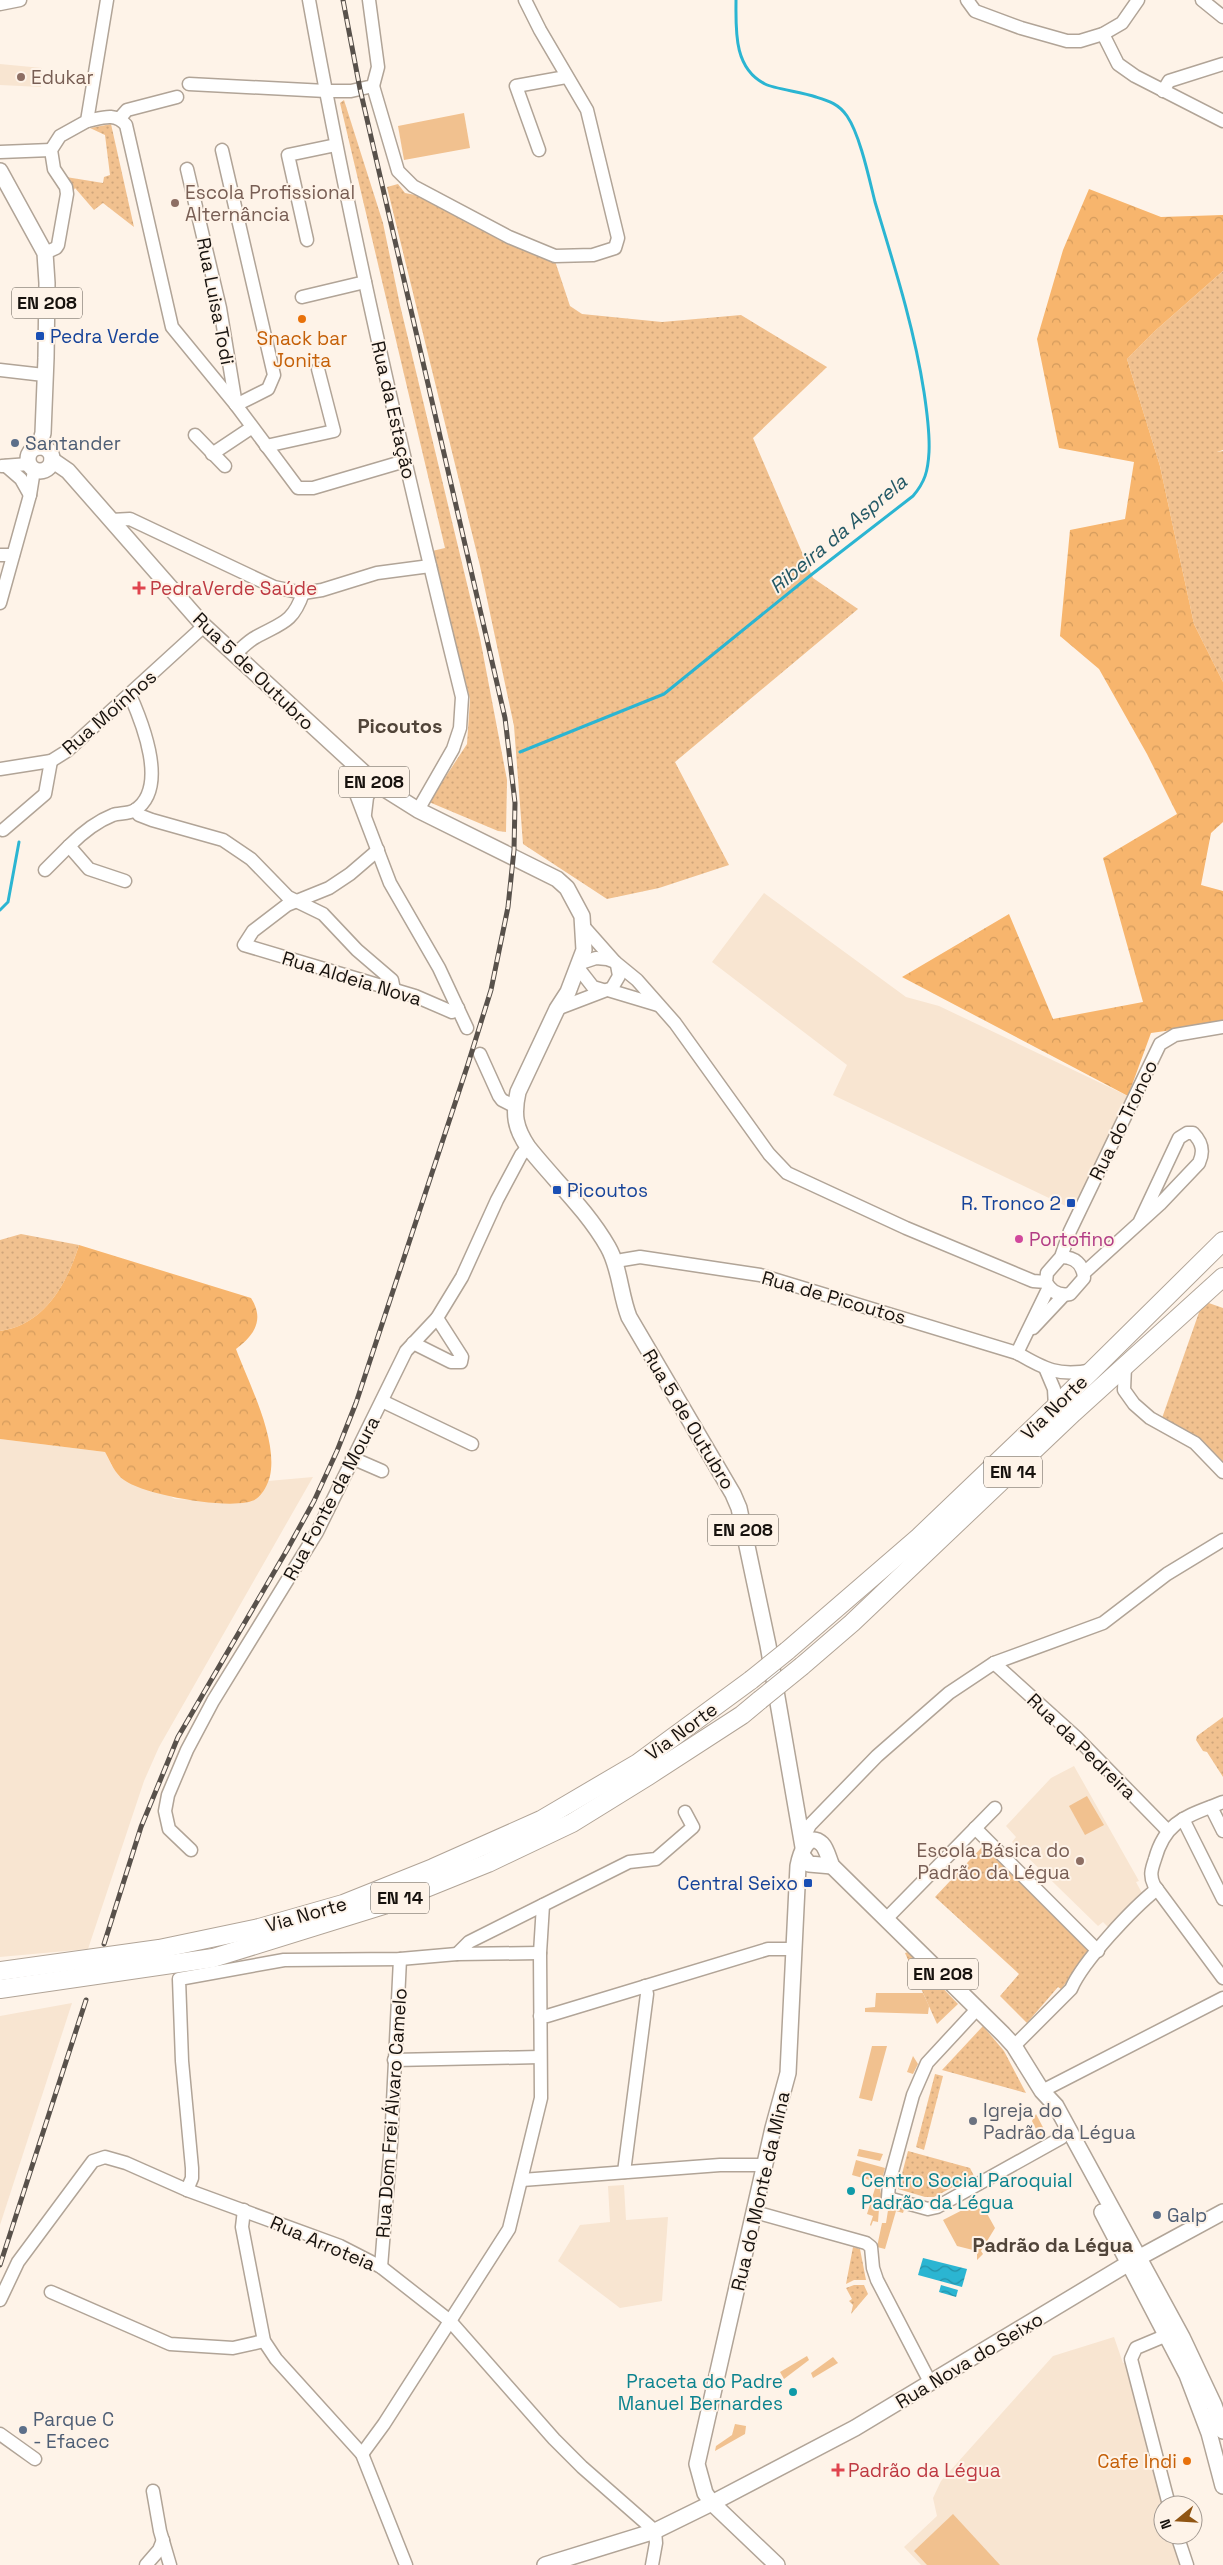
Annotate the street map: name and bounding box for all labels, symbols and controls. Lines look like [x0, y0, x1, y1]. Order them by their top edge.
place label: Edukar [31, 65, 94, 90]
marker: Edukar [15, 71, 27, 83]
place label: Escola Profissional Alternância [185, 180, 355, 227]
marker: Escola Profissional Alternância [169, 197, 181, 209]
street label: Rua Luisa Todi [191, 235, 240, 367]
road number: EN 208 [12, 288, 82, 318]
marker: Snack bar Jonita [296, 313, 308, 325]
place label: Pedra Verde [50, 324, 160, 349]
place label: Snack bar Jonita [257, 326, 347, 373]
marker: Pedra Verde [34, 330, 46, 342]
street label: Rua da Estação [365, 339, 422, 482]
place label: Santander [25, 431, 121, 456]
marker: Santander [9, 437, 21, 449]
water label: Ribeira da Asprela [764, 469, 912, 599]
place label: PedraVerde Saúde [150, 576, 317, 601]
marker: PedraVerde Saúde [132, 581, 146, 595]
street label: Rua 5 de Outubro [188, 607, 320, 736]
street label: Rua Moínhos [57, 664, 162, 760]
district label: Picoutos [357, 713, 443, 739]
road number: EN 208 [339, 766, 409, 798]
street label: Rua Aldeia Nova [279, 945, 425, 1012]
street label: Rua do Tronco [1084, 1056, 1163, 1184]
place label: Picoutos [567, 1178, 648, 1203]
marker: Picoutos [551, 1184, 563, 1196]
place label: R. Tronco 2 [961, 1191, 1061, 1216]
marker: R. Tronco 2 [1065, 1197, 1077, 1209]
place label: Portofino [1029, 1227, 1115, 1252]
marker: Portofino [1013, 1233, 1025, 1245]
street label: Rua de Picoutos [759, 1265, 909, 1330]
street label: Rua 5 de Outubro [637, 1344, 740, 1494]
street label: Via Norte [1016, 1369, 1093, 1445]
street label: Rua Fonte da Moura [277, 1412, 385, 1585]
road number: EN 14 [984, 1456, 1042, 1488]
road number: EN 208 [708, 1514, 778, 1546]
street label: Rua da Pedreira [1022, 1688, 1142, 1805]
street label: Via Norte [640, 1697, 722, 1766]
place label: Escola Básica do Padrão da Légua [916, 1838, 1070, 1885]
marker: Escola Básica do Padrão da Légua [1074, 1855, 1086, 1867]
place label: Central Seixo [677, 1871, 798, 1896]
marker: Central Seixo [802, 1877, 814, 1889]
road number: EN 14 [371, 1882, 429, 1914]
street label: Via Norte [263, 1891, 350, 1938]
road number: EN 208 [908, 1958, 978, 1990]
street label: Rua Dom Frei Álvaro Camelo [370, 1987, 413, 2239]
street label: Rua do Monte da Mina [725, 2089, 796, 2293]
place label: Igreja do Padrão da Légua [983, 2098, 1136, 2145]
marker: Igreja do Padrão da Légua [967, 2115, 979, 2127]
place label: Centro Social Paroquial Padrão da Légua [861, 2168, 1073, 2215]
marker: Centro Social Paroquial Padrão da Légua [845, 2185, 857, 2197]
place label: Galp [1167, 2203, 1207, 2228]
marker: Galp [1151, 2209, 1163, 2221]
street label: Rua Arroteia [266, 2210, 379, 2277]
district label: Padrão da Légua [973, 2232, 1134, 2258]
street label: Rua Nova do Seixo [891, 2306, 1048, 2414]
place label: Praceta do Padre Manuel Bernardes [618, 2369, 783, 2416]
marker: Praceta do Padre Manuel Bernardes [787, 2386, 799, 2398]
place label: Parque C - Efacec [33, 2407, 114, 2454]
marker: Parque C - Efacec [17, 2424, 29, 2436]
place label: Cafe Indi [1097, 2449, 1177, 2474]
marker: Cafe Indi [1181, 2455, 1193, 2467]
place label: Padrão da Légua [848, 2458, 1001, 2483]
marker: Padrão da Légua [832, 2464, 844, 2476]
north arrow [1153, 2495, 1203, 2545]
text: N [1156, 2517, 1176, 2531]

